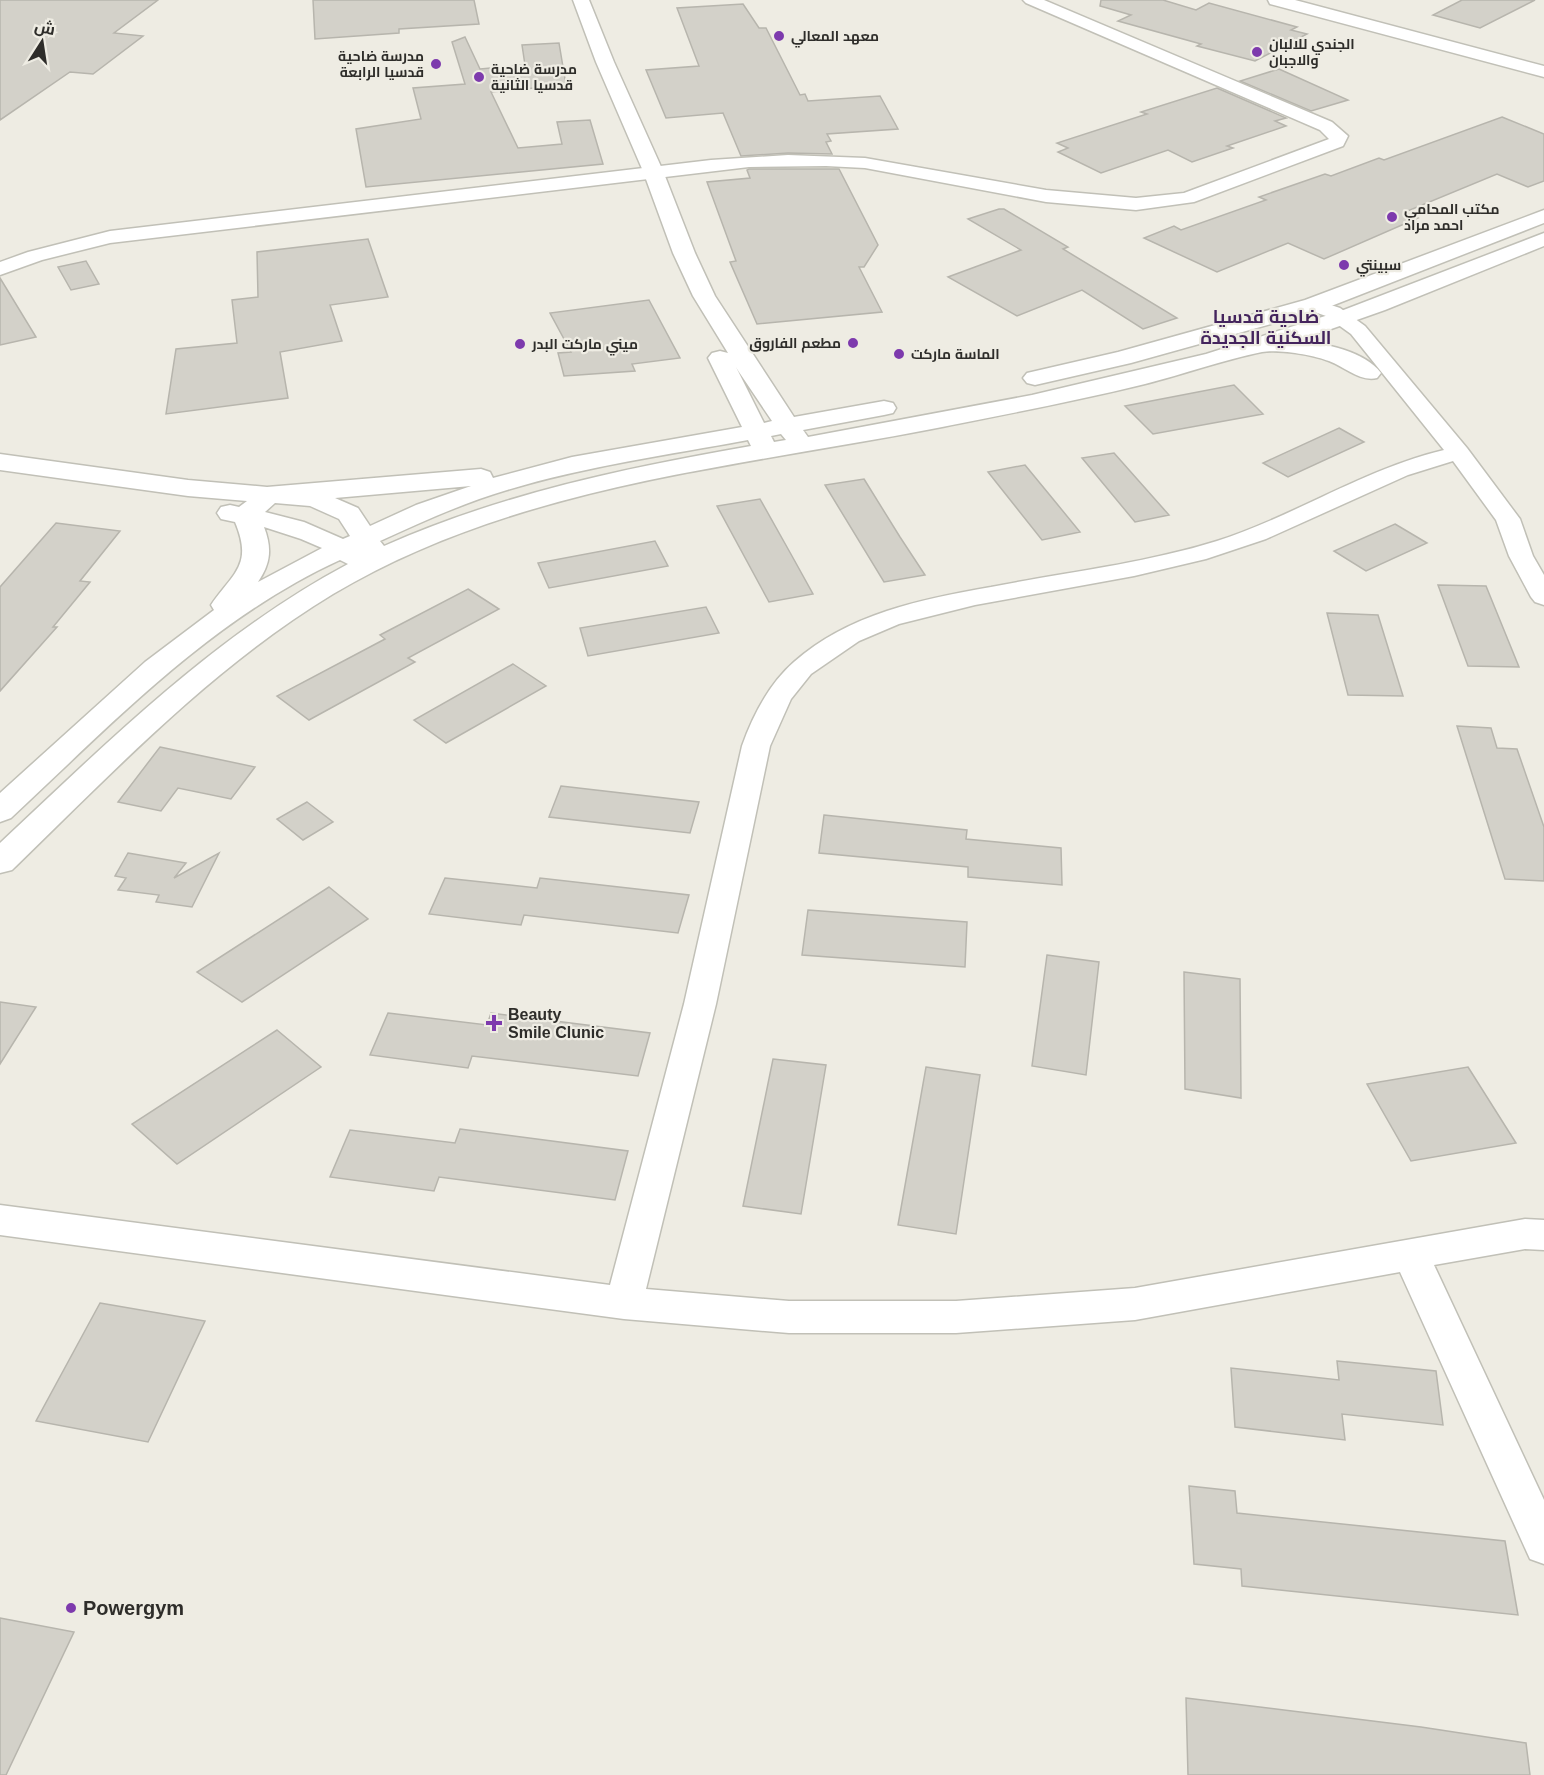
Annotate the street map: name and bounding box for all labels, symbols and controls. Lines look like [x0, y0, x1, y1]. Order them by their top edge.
north arrow [12, 12, 72, 72]
text: ش [33, 17, 57, 39]
place label: معهد المعالي [791, 28, 879, 48]
marker: معهد المعالي [772, 29, 786, 43]
place label: الجندي للالبان والاجبان [1269, 36, 1355, 69]
marker: الجندي للالبان والاجبان [1250, 45, 1264, 59]
place label: مدرسة ضاحية قدسيا الرابعة [338, 48, 424, 81]
marker: مدرسة ضاحية قدسيا الرابعة [429, 57, 443, 71]
place label: مدرسة ضاحية قدسيا الثانية [491, 61, 577, 93]
marker: مدرسة ضاحية قدسيا الثانية [472, 70, 486, 84]
place label: مكتب المحامي احمد مراد [1404, 201, 1499, 234]
marker: مكتب المحامي احمد مراد [1385, 210, 1399, 224]
place label: سبينتي [1356, 257, 1401, 277]
marker: سبينتي [1337, 258, 1351, 272]
district label: ضاحية قدسيا السكنية الجديدة [1200, 307, 1332, 348]
place label: مطعم الفاروق [749, 335, 841, 353]
place label: ميني ماركت البدر [531, 336, 638, 356]
marker: مطعم الفاروق [846, 336, 860, 350]
marker: ميني ماركت البدر [513, 337, 527, 351]
place label: الماسة ماركت [911, 346, 1000, 362]
marker: الماسة ماركت [892, 347, 906, 361]
place label: Beauty Smile Clunic [508, 1006, 604, 1041]
marker: Beauty Smile Clunic [485, 1014, 503, 1032]
place label: Powergym [83, 1597, 184, 1619]
marker: Powergym [64, 1601, 78, 1615]

